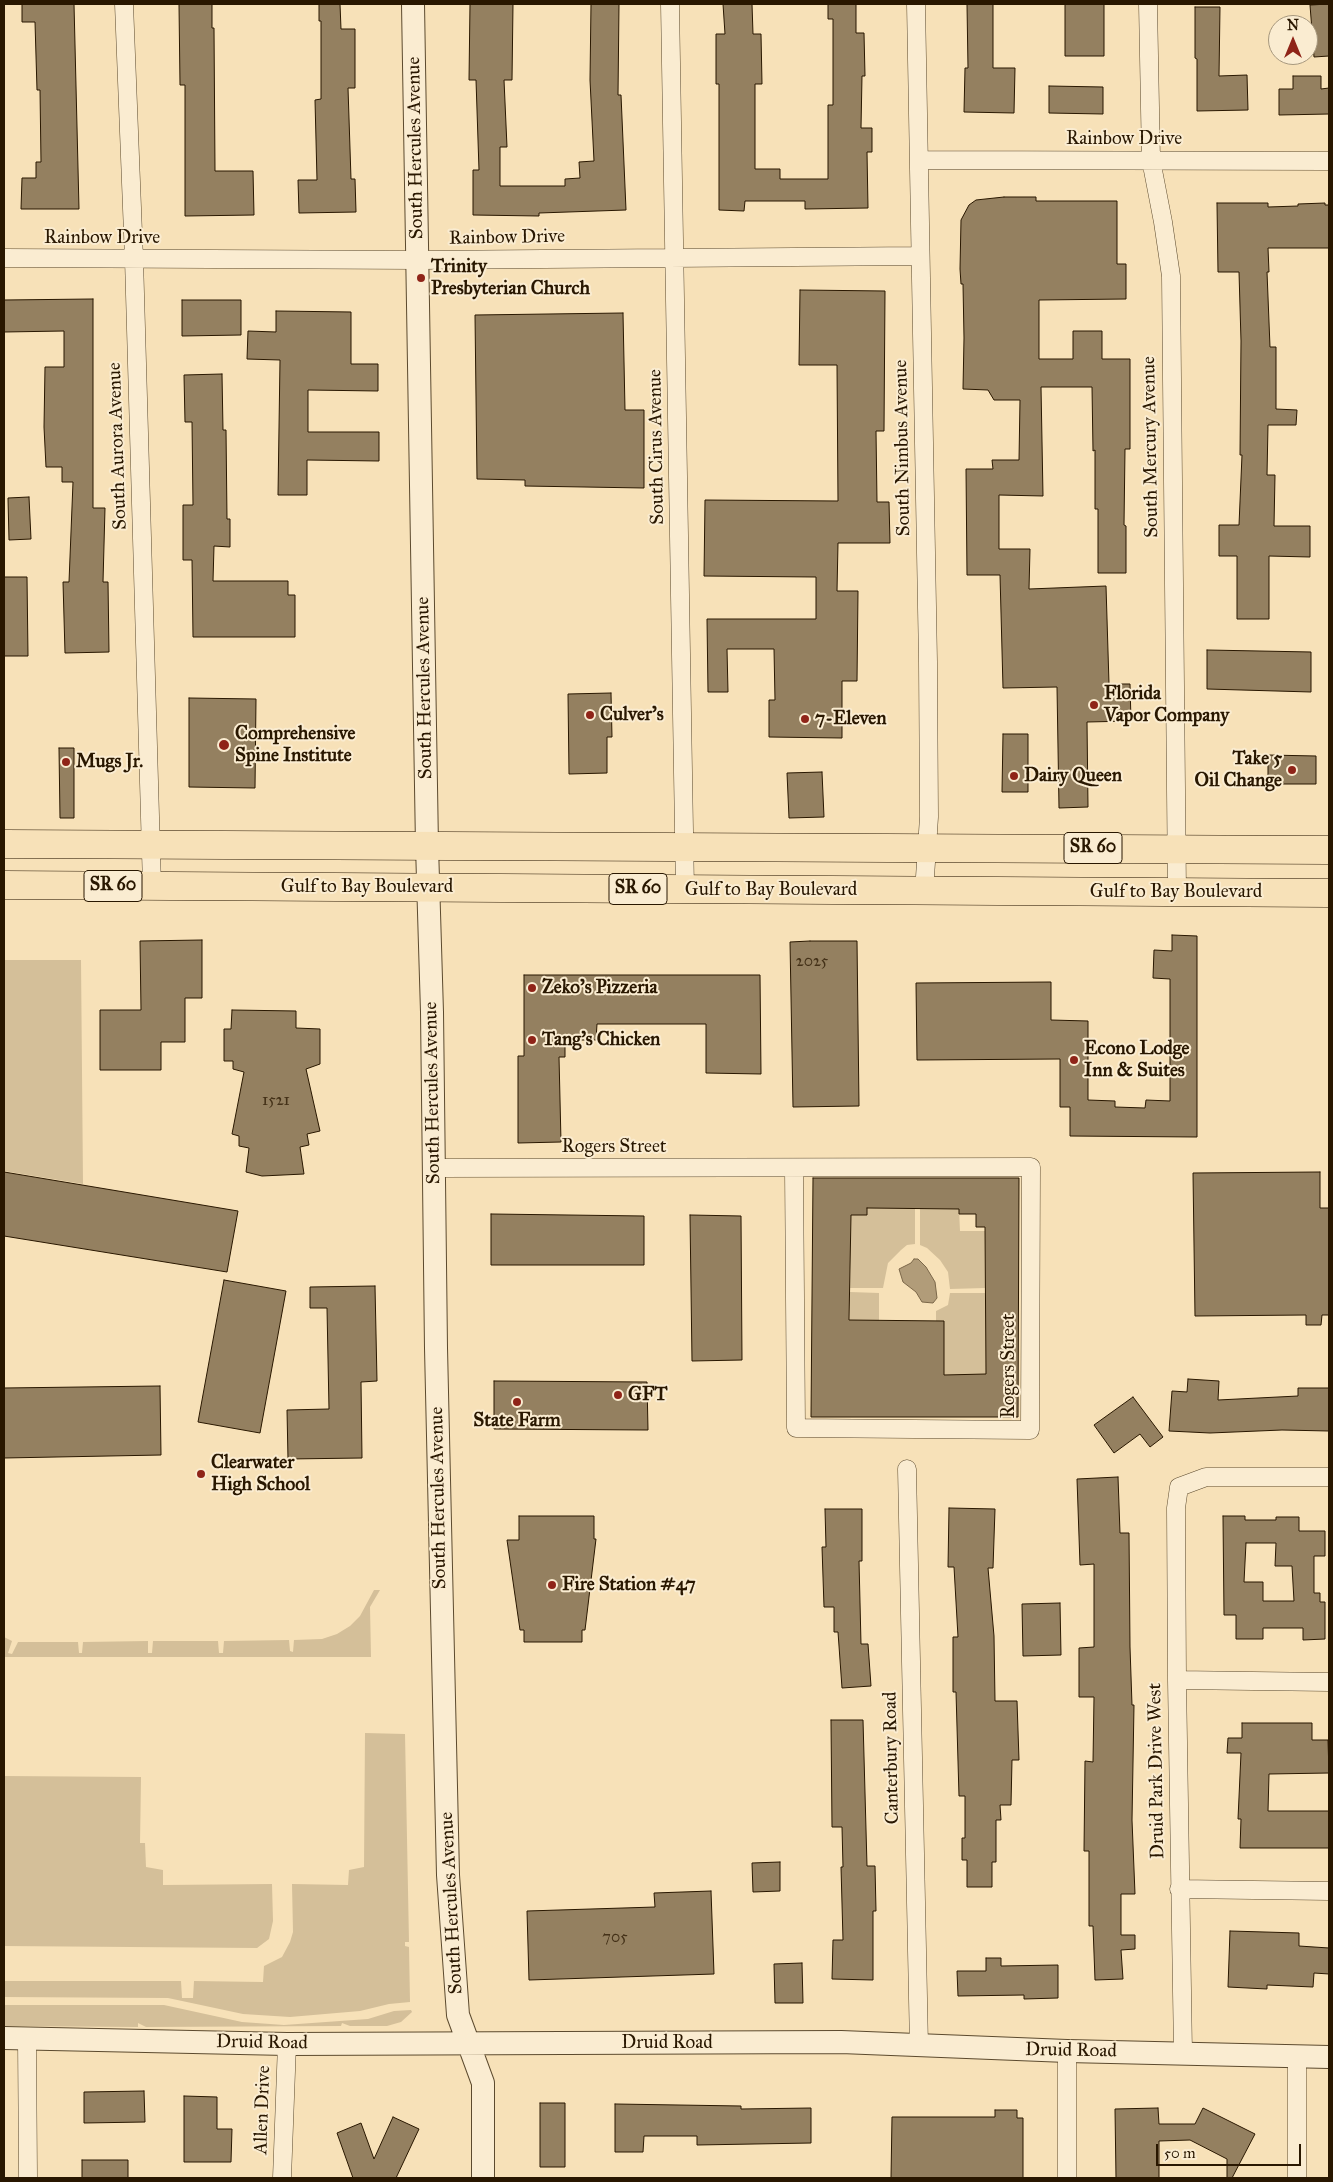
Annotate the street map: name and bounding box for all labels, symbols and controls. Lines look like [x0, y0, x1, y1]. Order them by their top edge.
north arrow [1268, 15, 1318, 65]
text: N [1287, 17, 1299, 34]
street label: South Hercules Avenue [403, 57, 429, 239]
street label: Rainbow Drive [1066, 128, 1182, 150]
street label: Rainbow Drive [449, 226, 565, 250]
street label: Rainbow Drive [44, 227, 160, 249]
place label: Trinity Presbyterian Church [431, 256, 590, 300]
marker: Trinity Presbyterian Church [415, 272, 427, 284]
street label: South Mercury Avenue [1138, 356, 1164, 538]
street label: South Nimbus Avenue [890, 359, 916, 537]
street label: South Aurora Avenue [104, 362, 132, 530]
street label: South Cirus Avenue [644, 369, 670, 525]
street label: South Hercules Avenue [412, 597, 438, 779]
place label: Florida Vapor Company [1104, 683, 1229, 727]
marker: Florida Vapor Company [1088, 699, 1100, 711]
place label: Culver's [600, 704, 664, 726]
place label: 7-Eleven [815, 708, 887, 730]
marker: Culver's [584, 709, 596, 721]
marker: 7-Eleven [799, 713, 811, 725]
place label: Comprehensive Spine Institute [235, 723, 355, 767]
marker: Comprehensive Spine Institute [217, 738, 231, 752]
place label: Take 5 Oil Change [1194, 748, 1282, 792]
place label: Mugs Jr. [76, 751, 143, 773]
marker: Mugs Jr. [60, 756, 72, 768]
marker: Take 5 Oil Change [1286, 764, 1298, 776]
place label: Dairy Queen [1024, 765, 1122, 787]
marker: Dairy Queen [1008, 770, 1020, 782]
road number: SR 60 [1064, 832, 1122, 864]
road number: SR 60 [84, 870, 142, 901]
road number: SR 60 [609, 874, 667, 904]
street label: Gulf to Bay Boulevard [281, 876, 453, 898]
street label: Gulf to Bay Boulevard [685, 879, 857, 901]
street label: Gulf to Bay Boulevard [1090, 881, 1262, 903]
house number: 2025 [796, 952, 828, 972]
place label: Zeko's Pizzeria [542, 977, 658, 999]
marker: Zeko's Pizzeria [526, 982, 538, 994]
street label: South Hercules Avenue [420, 1002, 446, 1184]
place label: Tang's Chicken [542, 1029, 660, 1051]
marker: Tang's Chicken [526, 1034, 538, 1046]
place label: Econo Lodge Inn & Suites [1084, 1038, 1190, 1082]
marker: Econo Lodge Inn & Suites [1068, 1054, 1080, 1066]
house number: 1521 [262, 1091, 290, 1111]
street label: Rogers Street [561, 1136, 667, 1158]
street label: Rogers Street [998, 1313, 1020, 1419]
place label: GFT [628, 1384, 667, 1406]
marker: GFT [612, 1389, 624, 1401]
marker: State Farm [511, 1396, 523, 1408]
street label: South Hercules Avenue [426, 1407, 452, 1589]
place label: State Farm [473, 1410, 561, 1432]
place label: Clearwater High School [211, 1452, 310, 1496]
marker: Clearwater High School [195, 1468, 207, 1480]
place label: Fire Station #47 [562, 1574, 696, 1596]
marker: Fire Station #47 [546, 1579, 558, 1591]
street label: Druid Park Drive West [1144, 1683, 1170, 1859]
street label: Canterbury Road [879, 1691, 905, 1825]
street label: South Hercules Avenue [436, 1811, 468, 1995]
house number: 705 [602, 1928, 628, 1948]
street label: Druid Road [216, 2031, 308, 2055]
street label: Druid Road [621, 2032, 713, 2054]
street label: Druid Road [1025, 2039, 1117, 2063]
street label: Allen Drive [250, 2065, 276, 2155]
scale bar [1158, 2134, 1303, 2166]
text: 50 m [1164, 2144, 1196, 2162]

